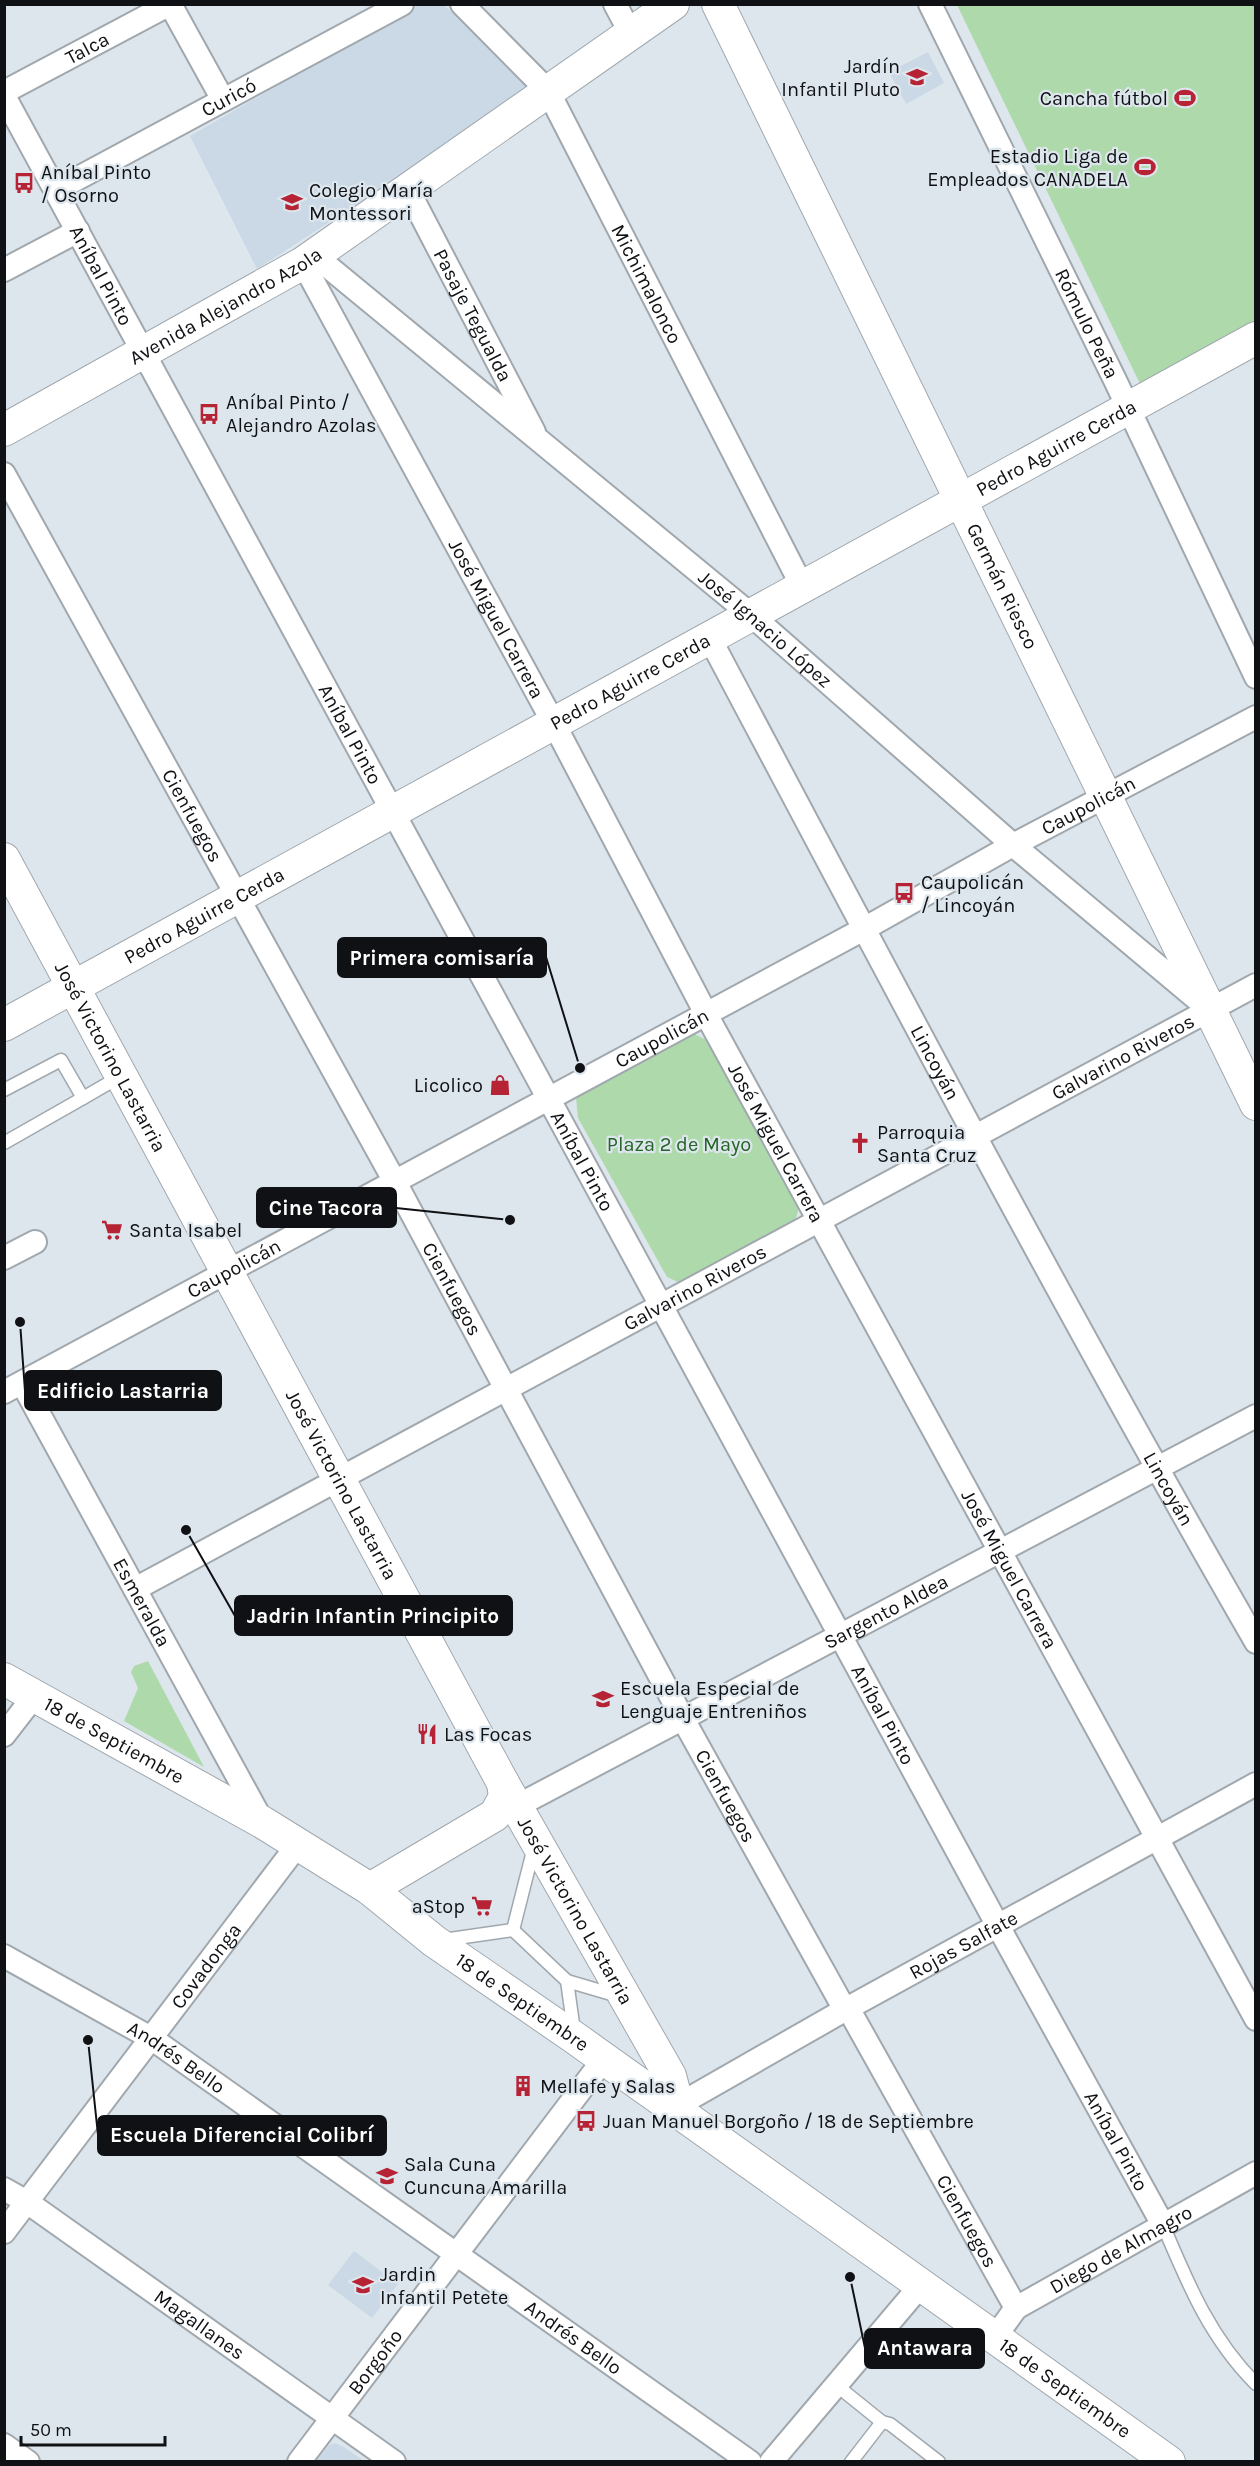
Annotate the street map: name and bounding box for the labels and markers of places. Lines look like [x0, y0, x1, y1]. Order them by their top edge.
place label: Jardín Infantil Pluto [781, 55, 900, 101]
school or university icon: Jardín Infantil Pluto [905, 65, 929, 89]
sports icon: Cancha fútbol [1173, 86, 1197, 110]
place label: Cancha fútbol [1040, 87, 1168, 110]
place label: Estadio Liga de Empleados CANADELA [927, 145, 1128, 191]
sports icon: Estadio Liga de Empleados CANADELA [1133, 155, 1157, 179]
place label: Aníbal Pinto / Osorno [41, 161, 151, 207]
bus stop icon: Aníbal Pinto / Osorno [12, 171, 36, 195]
place label: Colegio María Montessori [309, 179, 433, 225]
school or university icon: Colegio María Montessori [280, 190, 304, 214]
place label: Aníbal Pinto / Alejandro Azolas [226, 391, 377, 437]
bus stop icon: Aníbal Pinto / Alejandro Azolas [197, 402, 221, 426]
place label: Caupolicán / Lincoyán [921, 871, 1024, 917]
bus stop icon: Caupolicán / Lincoyán [892, 881, 916, 905]
callout: Primera comisaría [338, 938, 546, 977]
shop icon: Licolico [488, 1073, 512, 1097]
place label: Licolico [414, 1074, 483, 1097]
place label: Parroquia Santa Cruz [877, 1121, 977, 1167]
church icon: Parroquia Santa Cruz [848, 1131, 872, 1155]
callout: Cine Tacora [257, 1188, 396, 1227]
supermarket icon: Santa Isabel [100, 1218, 124, 1242]
place label: Santa Isabel [129, 1219, 242, 1242]
callout: Edificio Lastarria [25, 1371, 221, 1410]
callout: Jadrin Infantin Principito [235, 1596, 512, 1635]
place label: Escuela Especial de Lenguaje Entreniños [620, 1677, 807, 1723]
school or university icon: Escuela Especial de Lenguaje Entreniños [591, 1687, 615, 1711]
restaurant icon: Las Focas [415, 1722, 439, 1746]
place label: Las Focas [444, 1723, 532, 1746]
supermarket icon: aStop [470, 1894, 494, 1918]
place label: aStop [412, 1895, 465, 1918]
building icon: Mellafe y Salas [511, 2074, 535, 2098]
place label: Mellafe y Salas [540, 2075, 676, 2098]
bus stop icon: Juan Manuel Borgoño / 18 de Septiembre [574, 2109, 598, 2133]
place label: Juan Manuel Borgoño / 18 de Septiembre [603, 2110, 974, 2133]
callout: Escuela Diferencial Colibrí [98, 2116, 386, 2155]
place label: Sala Cuna Cuncuna Amarilla [404, 2153, 567, 2199]
school or university icon: Sala Cuna Cuncuna Amarilla [375, 2164, 399, 2188]
place label: Jardin Infantil Petete [380, 2263, 508, 2309]
school or university icon: Jardin Infantil Petete [351, 2273, 375, 2297]
callout: Antawara [865, 2329, 984, 2368]

